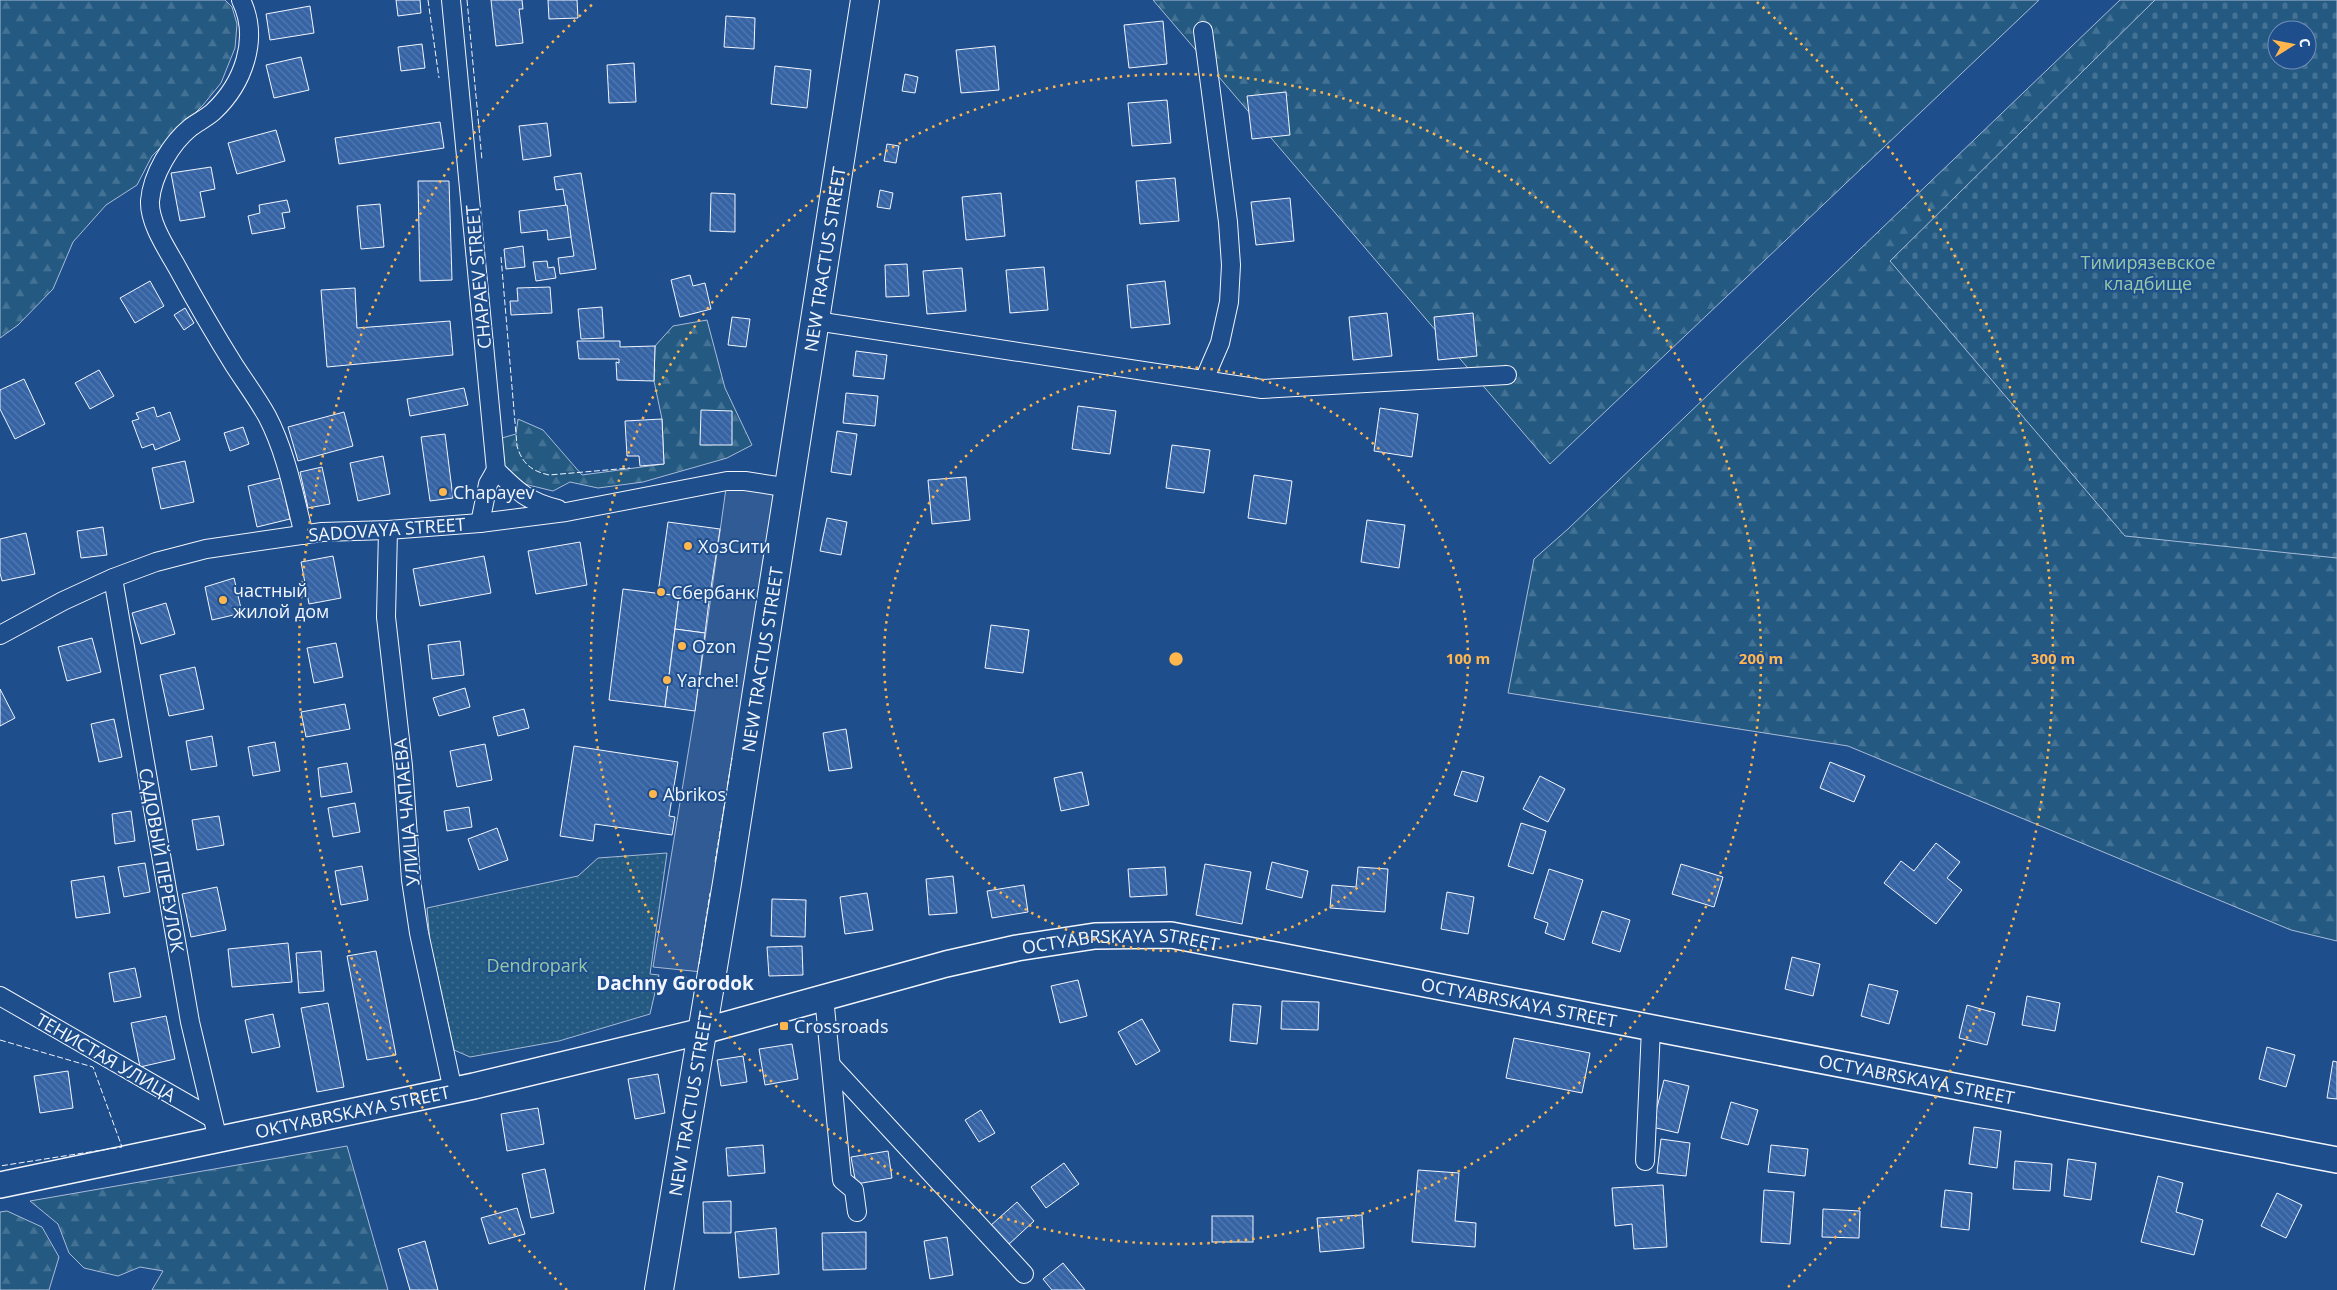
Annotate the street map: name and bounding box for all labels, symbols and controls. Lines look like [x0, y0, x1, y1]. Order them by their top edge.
north arrow [2267, 20, 2317, 70]
text: С [2295, 37, 2315, 49]
street label: NEW TRACTUS STREET [798, 165, 851, 354]
street label: CHAPAEV STREET [460, 204, 496, 350]
park label: Тимирязевское кладбище [2081, 250, 2215, 295]
place label: Chapayev [453, 480, 535, 504]
marker: Chapayev [437, 486, 449, 498]
street label: SADOVAYA STREET [308, 512, 466, 546]
place label: ХозСити [698, 534, 771, 558]
marker: ХозСити [682, 540, 694, 552]
street label: NEW TRACTUS STREET [736, 565, 788, 754]
place label: частный жилой дом [233, 578, 329, 623]
place label: Сбербанк [671, 580, 756, 604]
marker: Сбербанк [655, 586, 667, 598]
marker: частный жилой дом [217, 594, 229, 606]
place label: Ozon [692, 634, 736, 658]
marker: Ozon [676, 640, 688, 652]
text: 100 m [1446, 648, 1490, 668]
text: 200 m [1739, 648, 1783, 668]
text: 300 m [2031, 648, 2075, 668]
centre of rings [1167, 650, 1185, 668]
place label: Yarche! [677, 668, 739, 692]
marker: Yarche! [661, 674, 673, 686]
street label: УЛИЦА ЧАПАЕВА [388, 737, 424, 887]
street label: САДОВЫЙ ПЕРЕУЛОК [134, 766, 190, 954]
place label: Abrikos [663, 782, 726, 806]
marker: Abrikos [647, 788, 659, 800]
street label: OCTYABRSKAYA STREET [1020, 923, 1221, 959]
park label: Dendropark [486, 953, 588, 977]
district label: Dachny Gorodok [596, 970, 754, 996]
street label: OCTYABRSKAYA STREET [1419, 972, 1619, 1033]
street label: ТЕНИСТАЯ УЛИЦА [32, 1007, 181, 1107]
street label: NEW TRACTUS STREET [663, 1009, 717, 1198]
place label: Crossroads [794, 1014, 888, 1038]
marker: Crossroads [778, 1020, 790, 1032]
street label: OCTYABRSKAYA STREET [1817, 1048, 2017, 1110]
street label: OKTYABRSKAYA STREET [253, 1079, 452, 1143]

